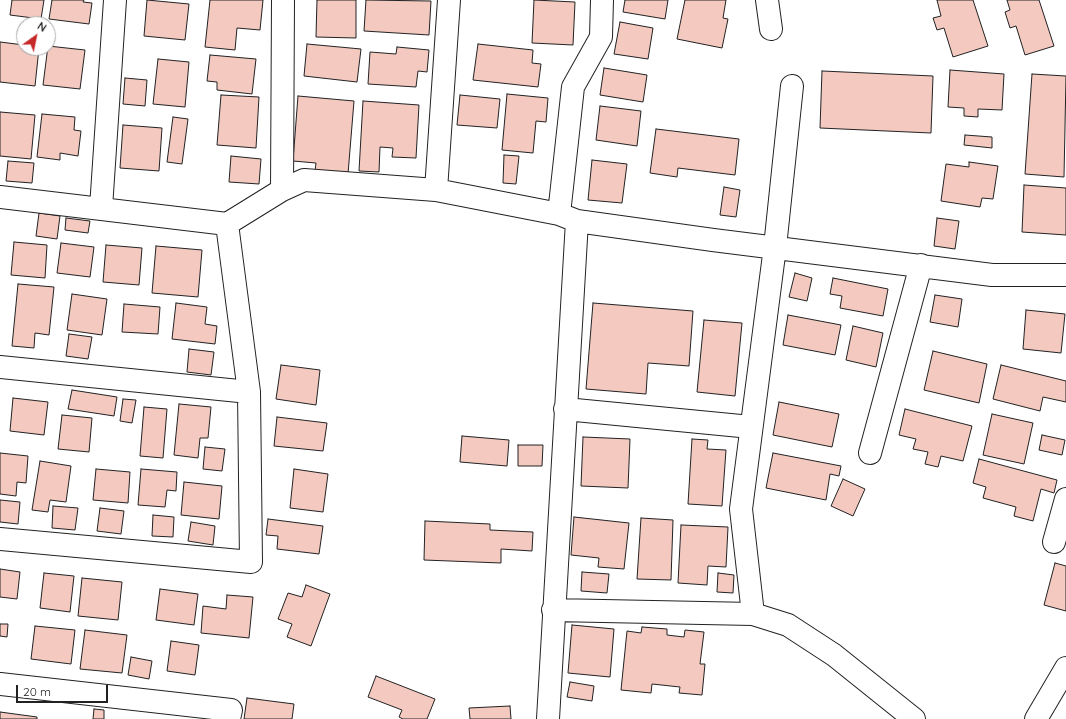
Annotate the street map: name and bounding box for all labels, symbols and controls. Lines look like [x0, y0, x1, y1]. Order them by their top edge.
north arrow [16, 16, 56, 56]
text: N [35, 19, 49, 35]
scale bar [18, 677, 110, 703]
text: 20 m [23, 684, 51, 699]

